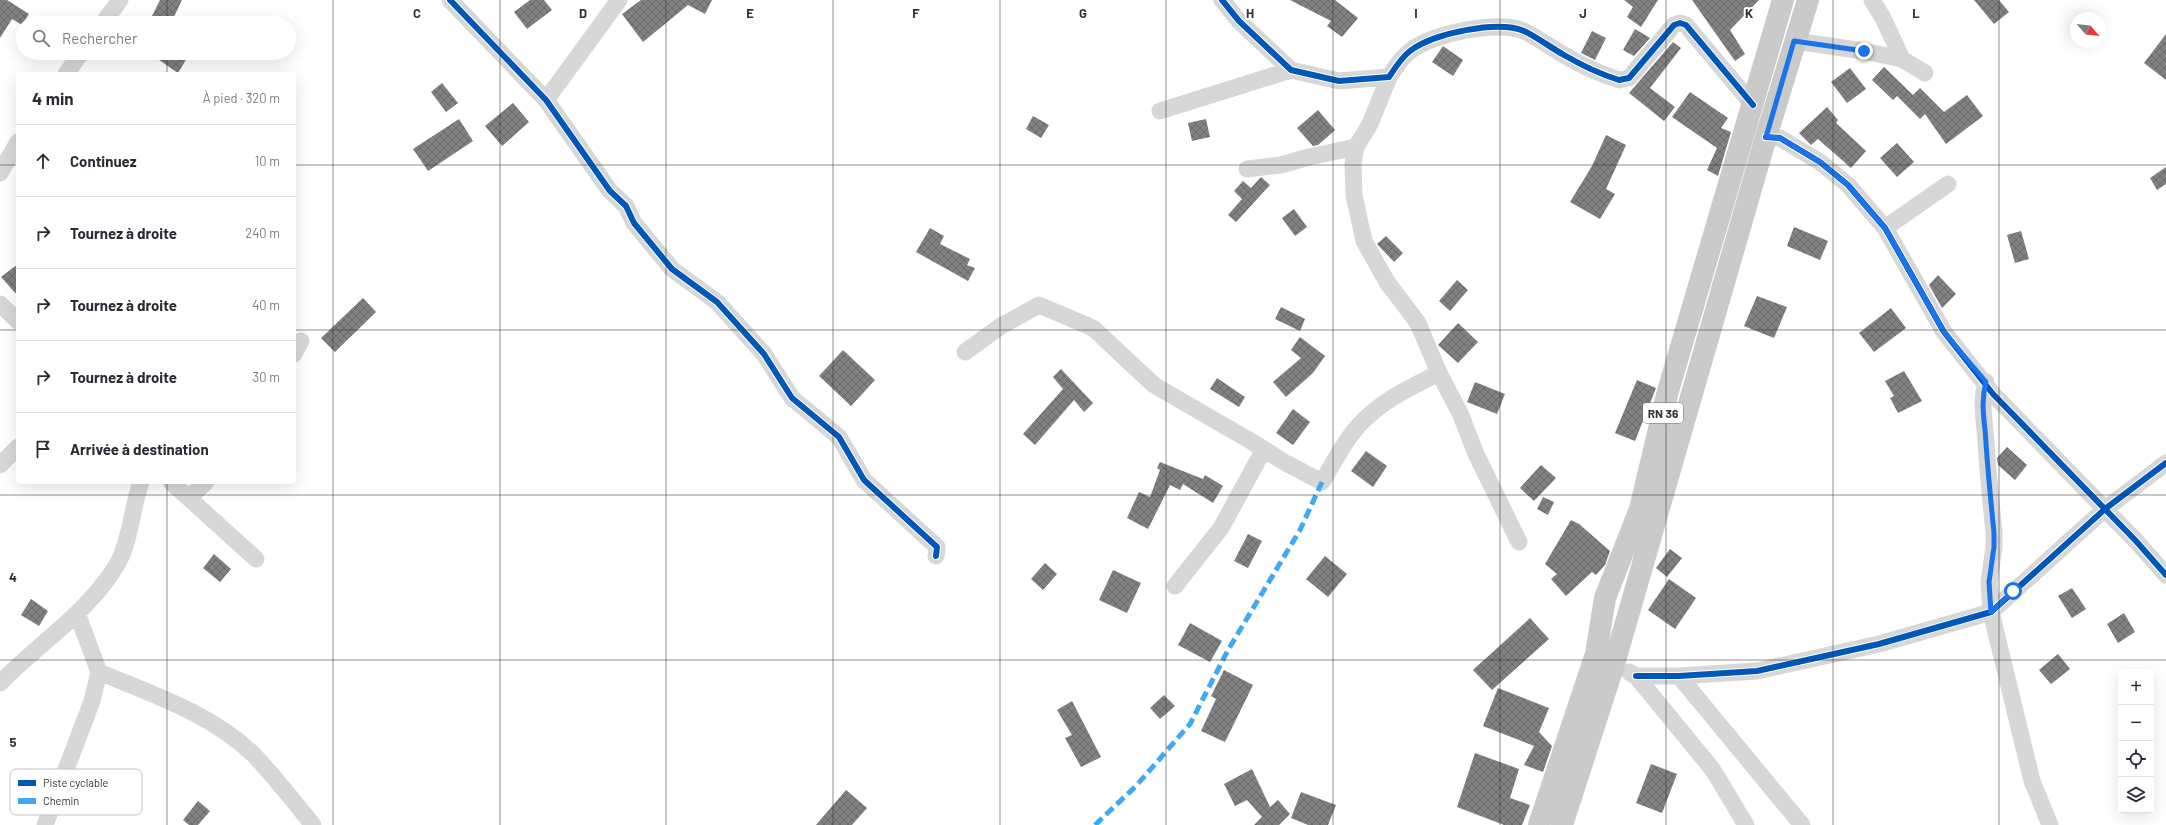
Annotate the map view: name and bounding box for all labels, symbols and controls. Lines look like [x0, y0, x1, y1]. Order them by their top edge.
text: C [413, 5, 421, 21]
text: D [579, 5, 587, 21]
text: E [746, 5, 754, 21]
text: F [912, 5, 920, 21]
text: G [1079, 5, 1087, 21]
text: H [1246, 5, 1254, 21]
text: I [1414, 5, 1418, 21]
text: J [1579, 5, 1587, 21]
text: K [1745, 5, 1753, 21]
text: L [1912, 5, 1920, 21]
north arrow [2070, 12, 2106, 48]
search box [16, 16, 296, 60]
icon: search [30, 27, 52, 49]
text: Rechercher [62, 29, 138, 47]
route end [1855, 42, 1873, 60]
text: 4 min [32, 88, 74, 108]
text: À pied · 320 m [203, 90, 280, 106]
icon: ahead [32, 150, 54, 172]
text: Continuez [70, 152, 137, 170]
text: 10 m [255, 153, 280, 169]
icon: right [32, 222, 54, 244]
text: Tournez à droite [70, 224, 177, 242]
text: 240 m [245, 225, 280, 241]
icon: right [32, 294, 54, 316]
text: Tournez à droite [70, 296, 177, 314]
text: 40 m [252, 297, 280, 313]
icon: right [32, 366, 54, 388]
text: Tournez à droite [70, 368, 177, 386]
text: 30 m [253, 369, 280, 385]
road number: RN 36 [1643, 403, 1683, 423]
icon: arrive [32, 438, 54, 460]
text: Arrivée à destination [70, 440, 209, 458]
text: 4 [9, 569, 17, 585]
route start [2004, 582, 2022, 600]
map controls [2118, 669, 2154, 813]
button: + [2118, 669, 2154, 705]
button: − [2118, 705, 2154, 741]
text: 5 [9, 734, 17, 750]
button: locate [2118, 741, 2154, 777]
legend [10, 769, 142, 815]
text: Piste cyclable [43, 776, 108, 789]
button: layers [2118, 777, 2154, 813]
text: Chemin [43, 794, 79, 807]

